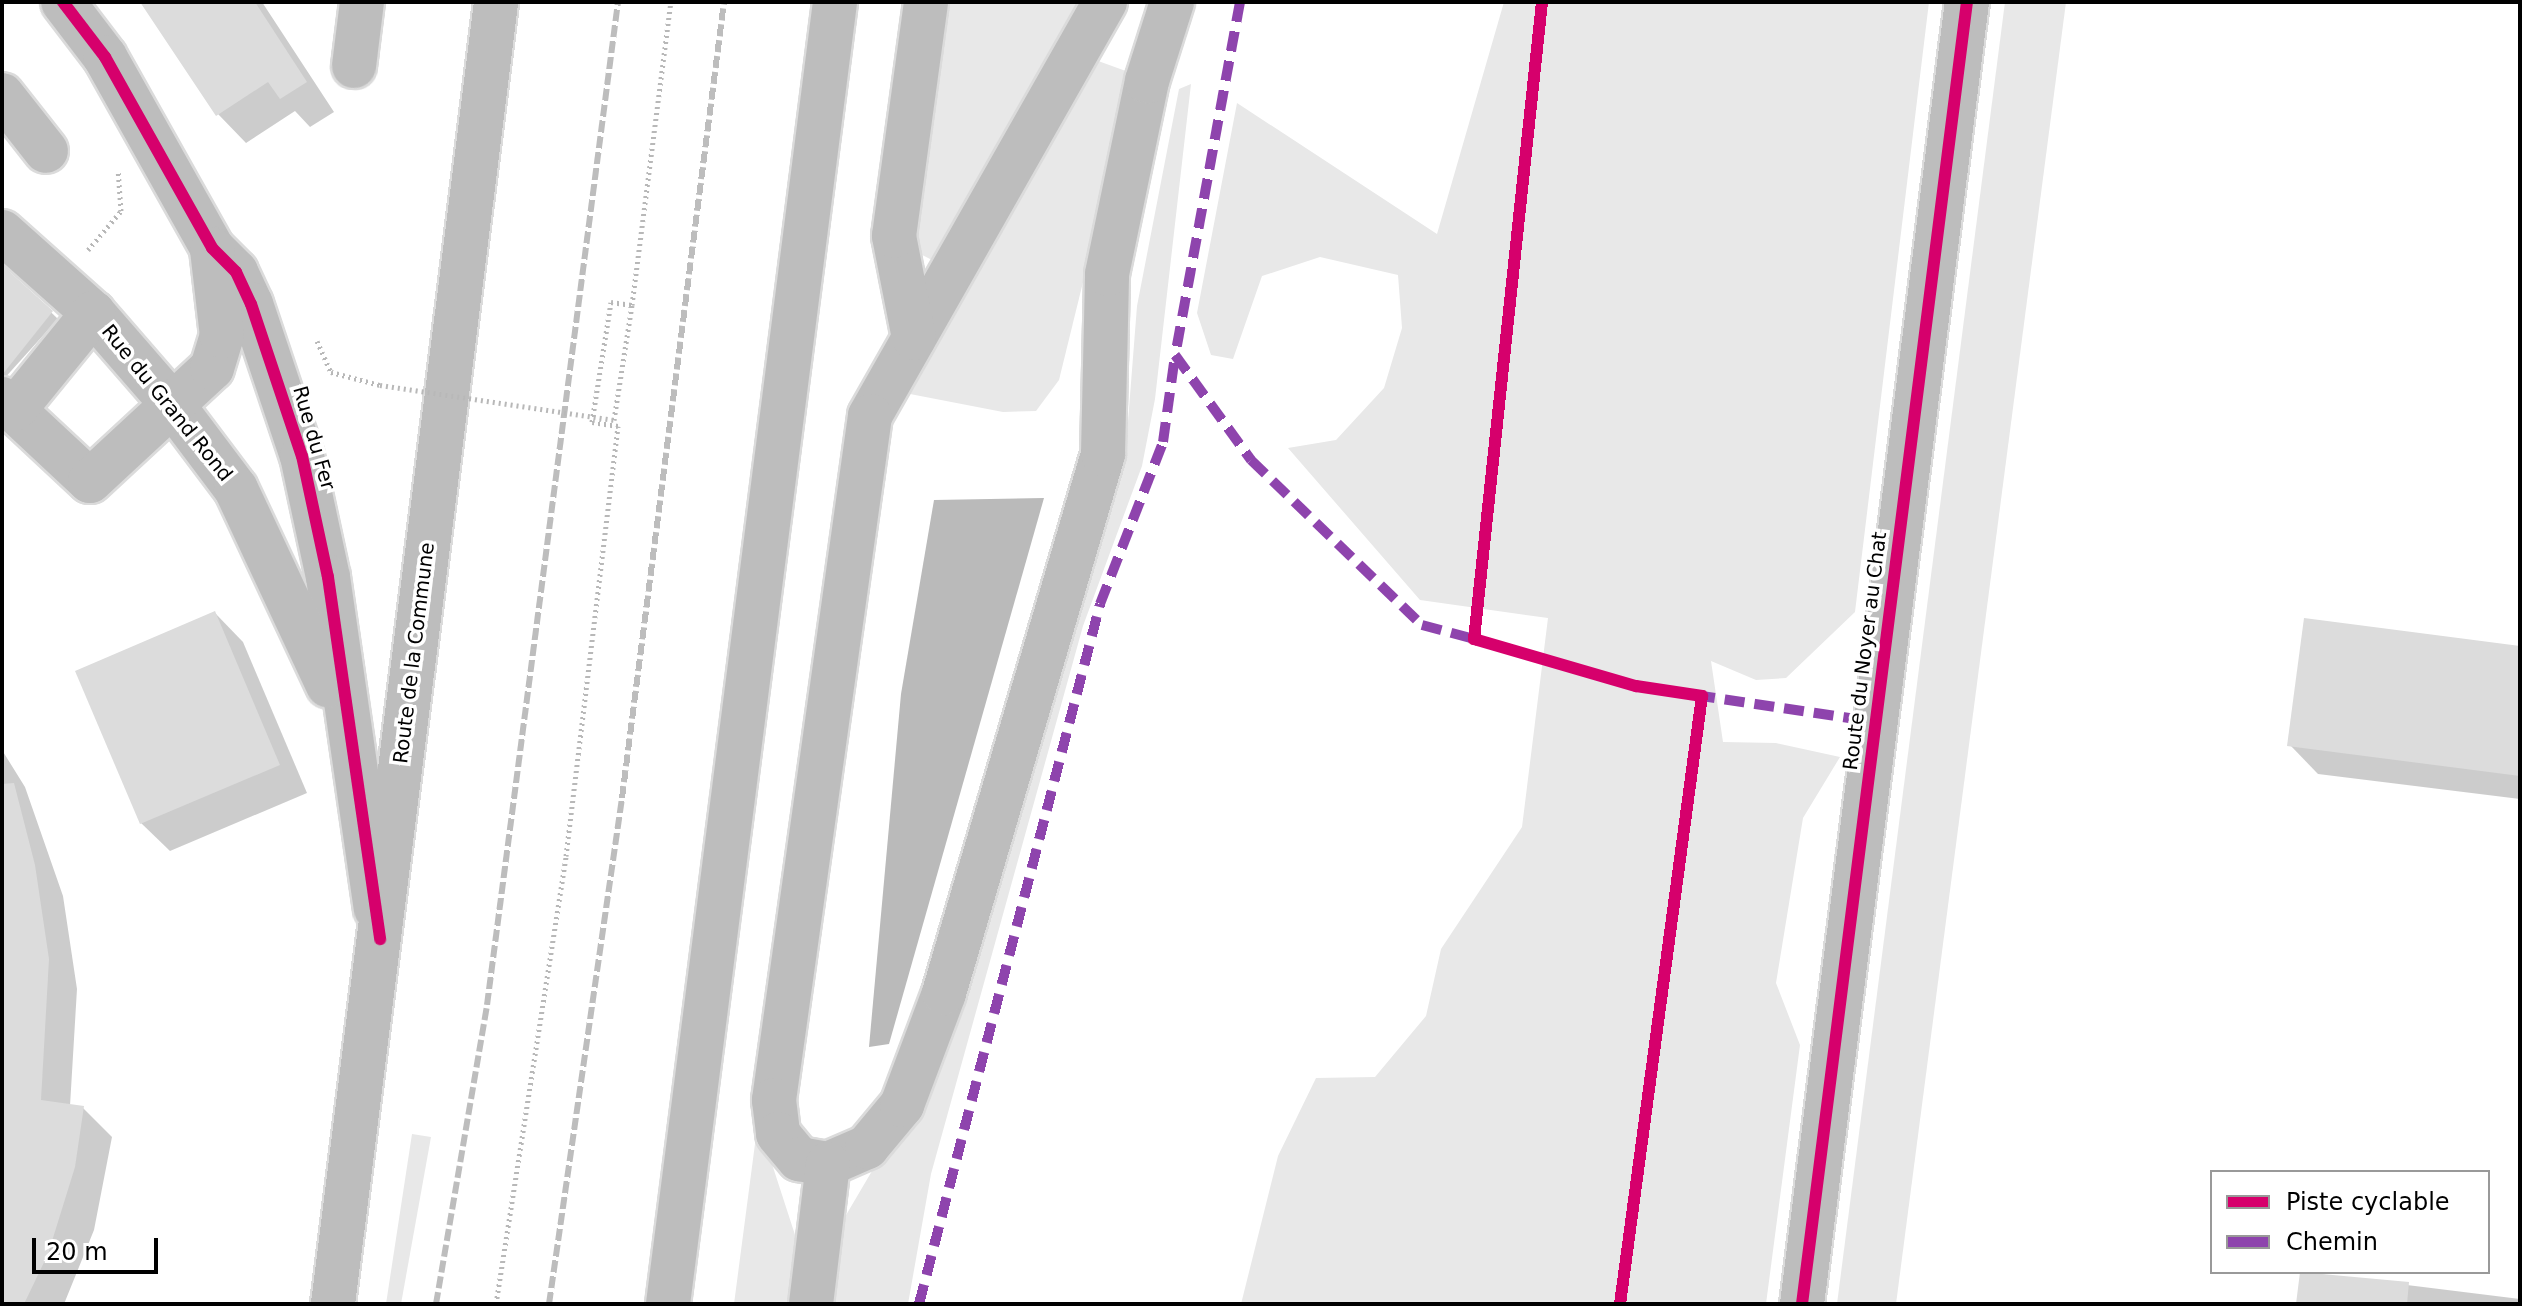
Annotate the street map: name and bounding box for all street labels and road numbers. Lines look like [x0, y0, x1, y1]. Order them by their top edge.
street label: Rue du Grand Rond [97, 320, 237, 486]
street label: Rue du Fer [288, 383, 340, 493]
street label: Route du Noyer au Chat [1838, 530, 1892, 772]
street label: Route de la Commune [389, 541, 439, 765]

